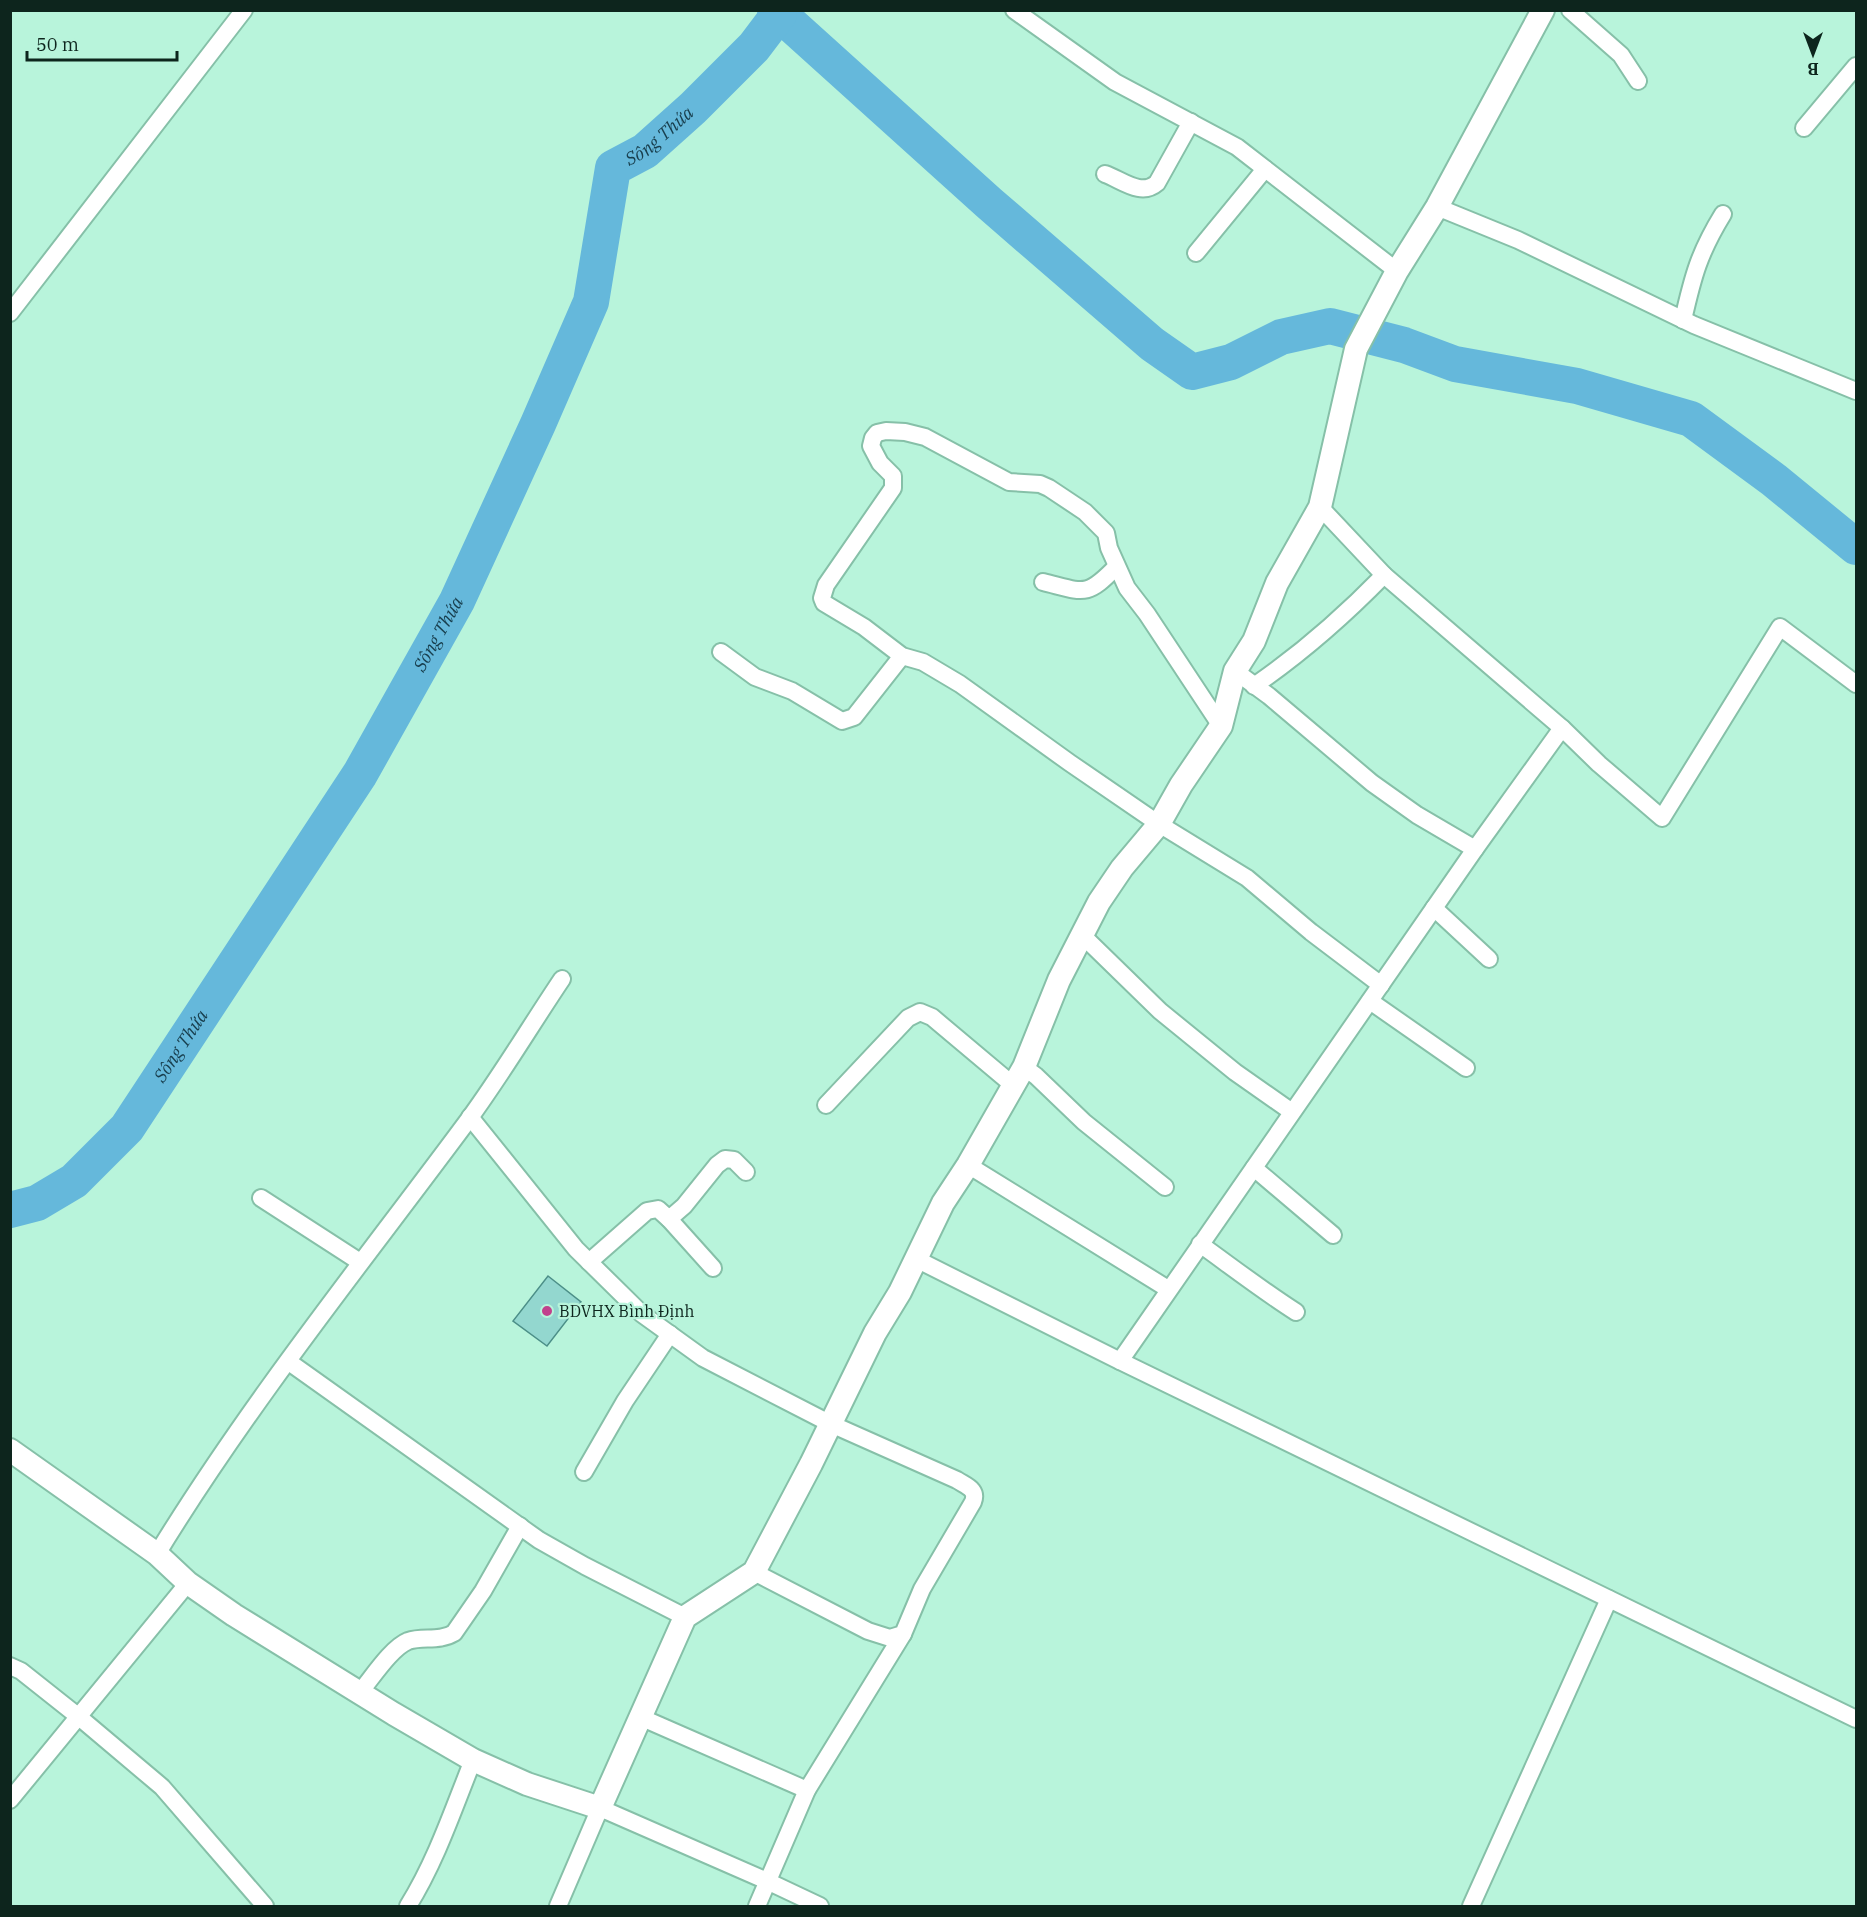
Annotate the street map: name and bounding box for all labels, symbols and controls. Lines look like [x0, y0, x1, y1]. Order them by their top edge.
scale bar [27, 24, 177, 62]
north arrow [1783, 24, 1843, 84]
text: 50 m [36, 33, 79, 56]
text: B [1807, 59, 1819, 79]
water label: Sông Thứa [620, 101, 698, 171]
water label: Sông Thứa [407, 592, 468, 676]
water label: Sông Thứa [148, 1005, 213, 1087]
place label: BDVHX Bình Định [559, 1301, 695, 1321]
marker: BDVHX Bình Định [540, 1304, 554, 1318]

